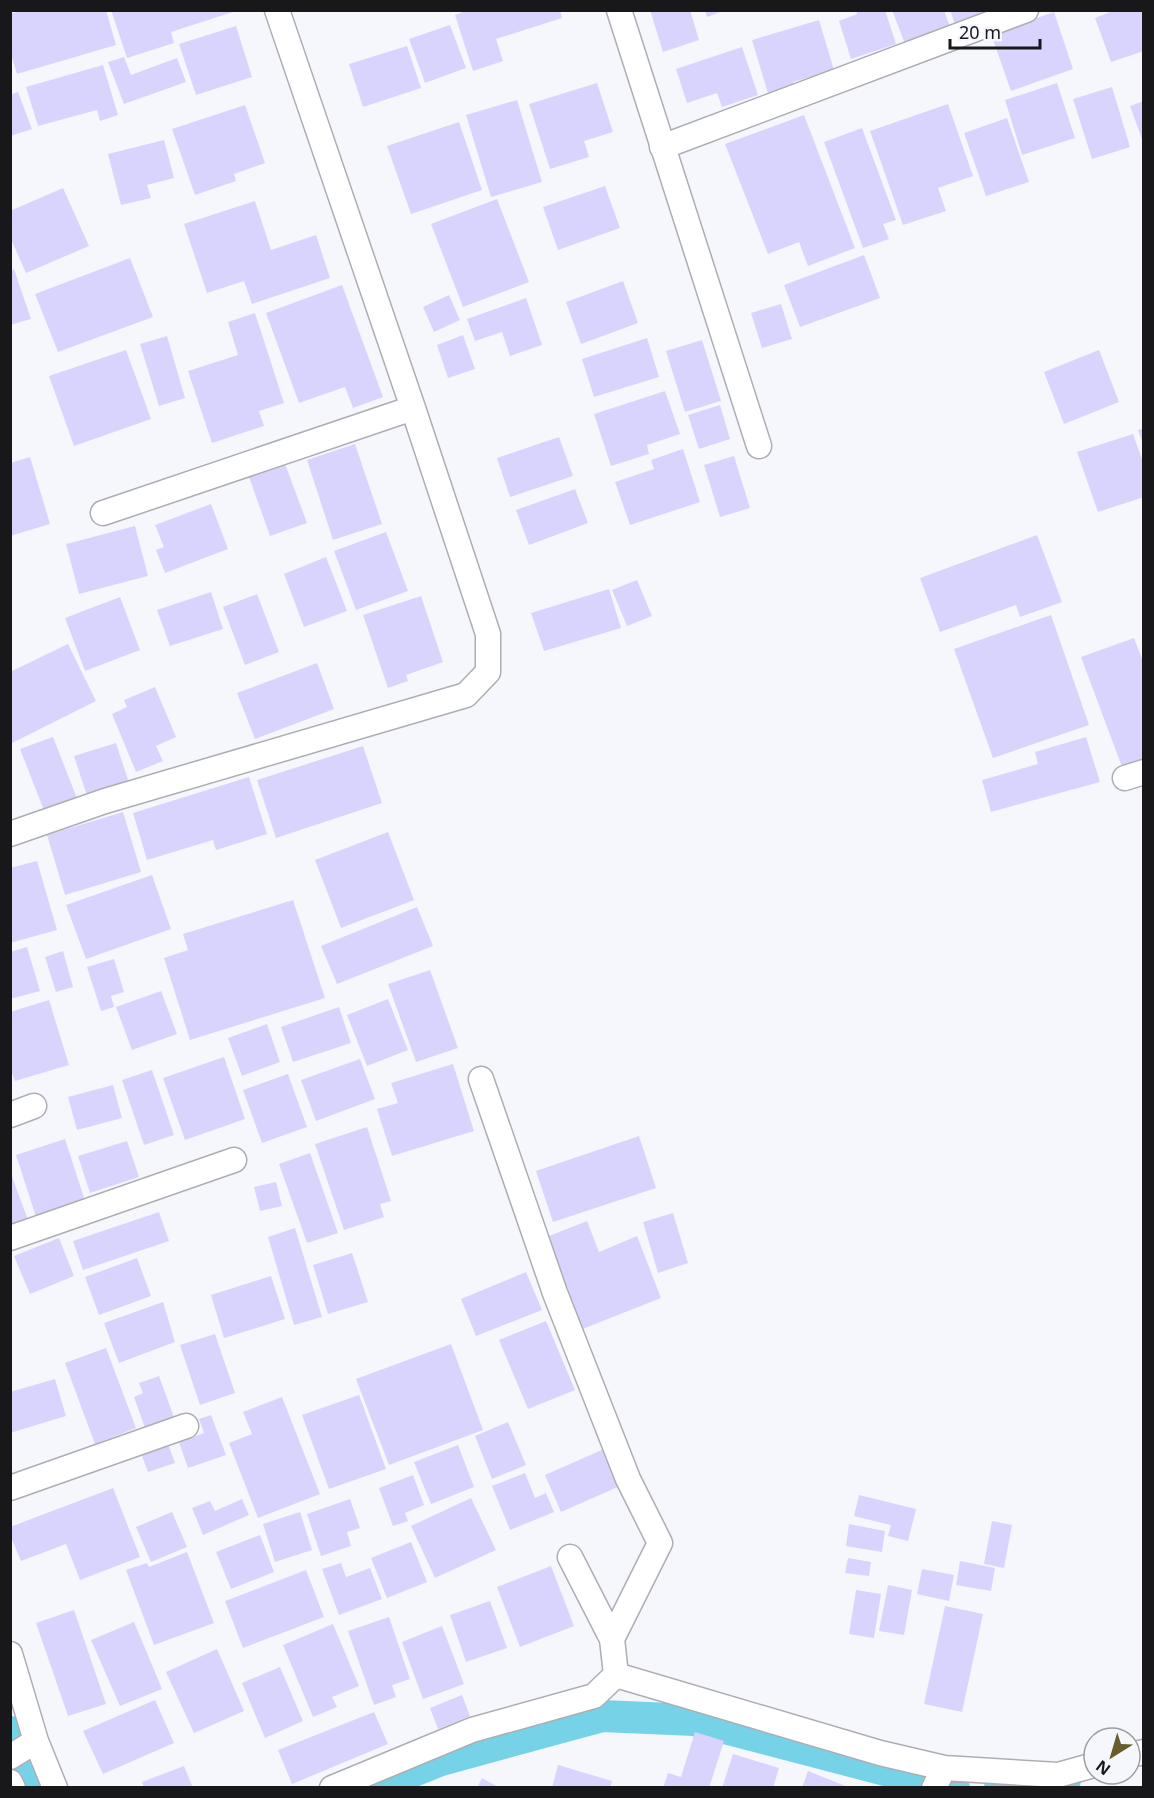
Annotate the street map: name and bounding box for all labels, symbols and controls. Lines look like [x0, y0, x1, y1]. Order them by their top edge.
scale bar [950, 12, 1040, 50]
text: 20 m [959, 20, 1001, 44]
north arrow [1082, 1726, 1142, 1786]
text: N [1091, 1755, 1115, 1781]

